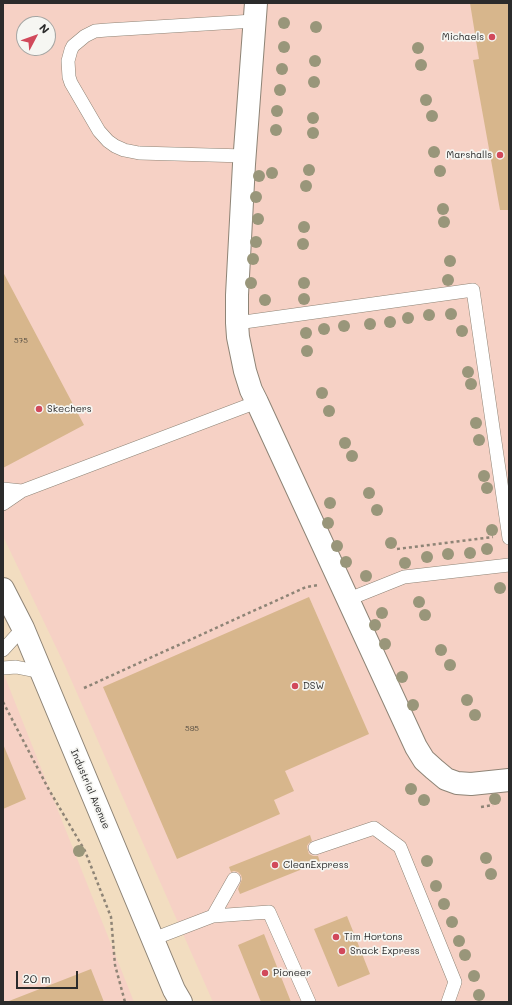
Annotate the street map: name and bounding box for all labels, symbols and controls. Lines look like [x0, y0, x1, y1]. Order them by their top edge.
north arrow [16, 16, 56, 56]
text: N [36, 20, 53, 37]
place label: Michaels [442, 31, 484, 43]
marker: Michaels [487, 32, 497, 42]
place label: Marshalls [446, 149, 492, 161]
marker: Marshalls [495, 150, 505, 160]
house number: 575 [14, 336, 28, 346]
place label: Skechers [47, 403, 92, 415]
marker: Skechers [34, 404, 44, 414]
place label: DSW [303, 680, 324, 692]
marker: DSW [290, 681, 300, 691]
house number: 595 [185, 724, 199, 734]
street label: Industrial Avenue [68, 747, 112, 831]
place label: CleanExpress [283, 859, 349, 871]
marker: CleanExpress [270, 860, 280, 870]
place label: Tim Hortons [344, 931, 403, 943]
marker: Tim Hortons [331, 932, 341, 942]
place label: Snack Express [350, 945, 420, 957]
marker: Snack Express [337, 946, 347, 956]
scale bar [18, 963, 80, 989]
place label: Pioneer [273, 967, 311, 979]
marker: Pioneer [260, 968, 270, 978]
text: 20 m [23, 970, 51, 986]

